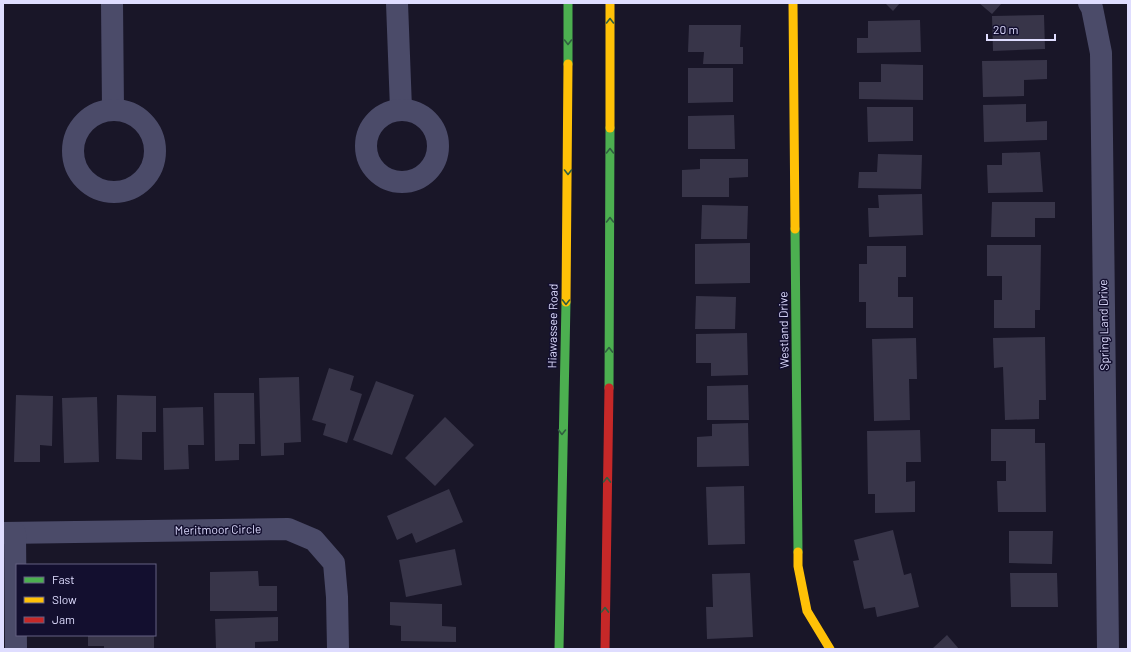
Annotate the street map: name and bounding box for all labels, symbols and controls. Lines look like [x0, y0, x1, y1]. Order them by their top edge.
scale bar [987, 16, 1055, 42]
one-way arrow [606, 18, 614, 24]
text: 20 m [993, 22, 1019, 36]
one-way arrow [564, 39, 572, 45]
one-way arrow [606, 148, 614, 154]
one-way arrow [564, 169, 572, 175]
one-way arrow [606, 217, 614, 223]
street label: Spring Land Drive [1095, 279, 1111, 371]
street label: Hiawassee Road [544, 284, 560, 368]
street label: Westland Drive [775, 291, 791, 369]
one-way arrow [561, 299, 570, 305]
one-way arrow [605, 347, 613, 353]
one-way arrow [558, 429, 567, 435]
one-way arrow [603, 477, 611, 483]
street label: Meritmoor Circle [175, 521, 261, 537]
legend [16, 564, 156, 636]
text: Fast [52, 572, 75, 586]
text: Slow [52, 592, 77, 606]
one-way arrow [601, 607, 610, 613]
text: Jam [52, 612, 75, 626]

